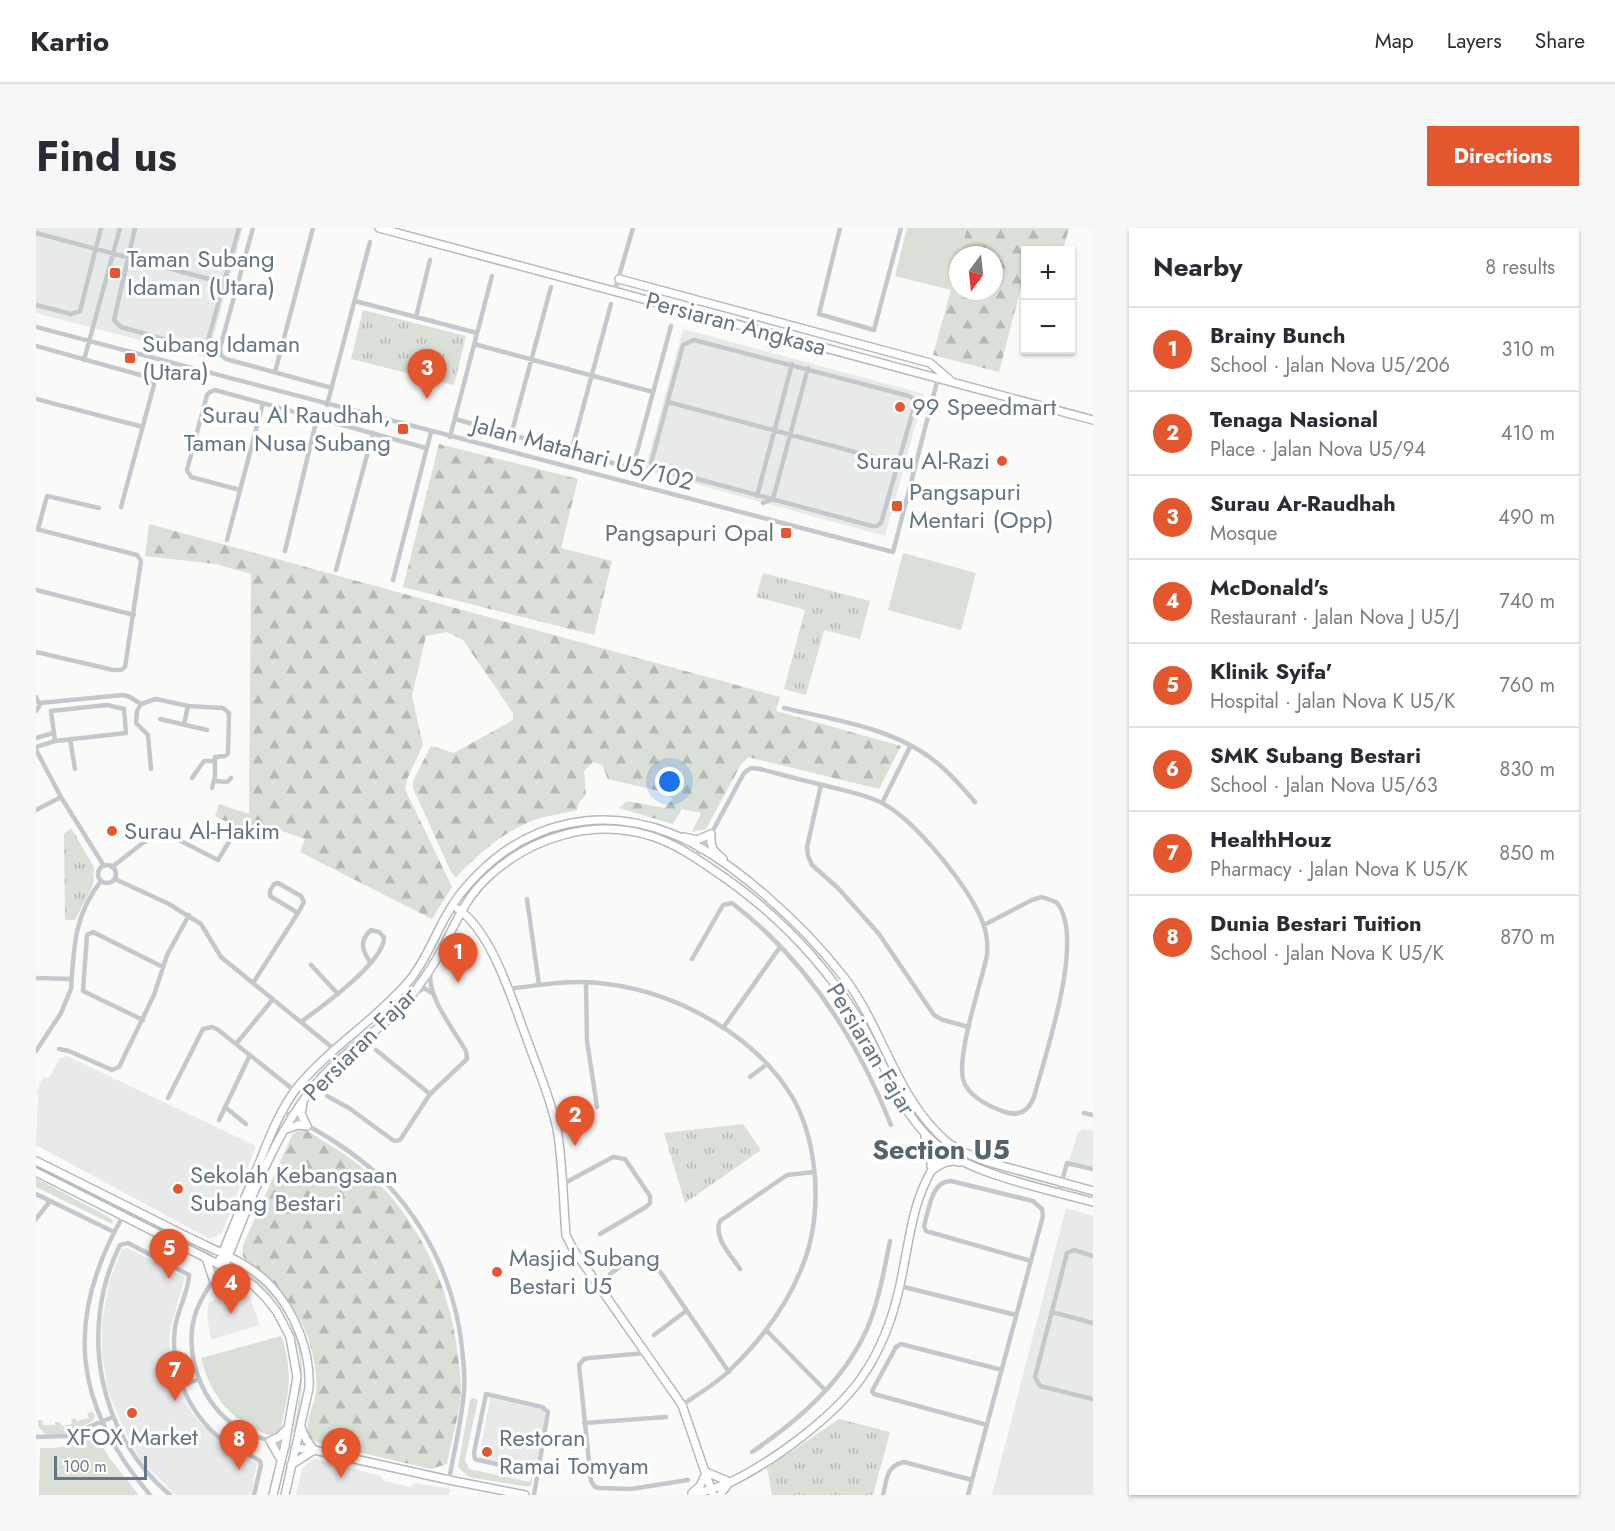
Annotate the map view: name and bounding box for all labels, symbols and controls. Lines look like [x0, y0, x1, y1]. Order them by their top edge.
text: Kartio [30, 21, 109, 62]
text: Map [1375, 26, 1414, 56]
text: Layers [1447, 26, 1502, 56]
text: Share [1535, 26, 1585, 56]
text: Find us [36, 126, 177, 187]
button: Directions [1427, 126, 1579, 186]
place label: Taman Subang Idaman (Utara) [127, 241, 275, 304]
north arrow [949, 246, 1003, 300]
map controls [1021, 246, 1075, 354]
button: + [1021, 246, 1075, 300]
text: Nearby [1153, 248, 1242, 286]
text: 8 results [1485, 253, 1555, 282]
marker: Taman Subang Idaman (Utara) [108, 266, 122, 280]
street label: Persiaran Angkasa [642, 283, 830, 364]
button: − [1021, 300, 1075, 354]
text: Brainy Bunch [1210, 319, 1345, 351]
place label: Subang Idaman (Utara) [142, 326, 300, 389]
text: 1 [1167, 335, 1178, 364]
text: 310 m [1501, 335, 1555, 364]
pin: 3 [408, 350, 446, 399]
marker: Subang Idaman (Utara) [123, 351, 137, 365]
text: School · Jalan Nova U5/206 [1210, 351, 1450, 380]
place label: 99 Speedmart [912, 389, 1057, 424]
place label: Surau Al Raudhah, Taman Nusa Subang [184, 397, 391, 460]
marker: 99 Speedmart [893, 400, 907, 414]
text: Tenaga Nasional [1210, 403, 1378, 435]
street label: Jalan Matahari U5/102 [466, 405, 698, 499]
text: 2 [1166, 419, 1179, 448]
text: 410 m [1501, 419, 1555, 448]
marker: Surau Al Raudhah, Taman Nusa Subang [396, 422, 410, 436]
text: Place · Jalan Nova U5/94 [1210, 435, 1426, 464]
place label: Surau Al-Razi [856, 443, 990, 478]
marker: Surau Al-Razi [995, 454, 1009, 468]
place label: Pangsapuri Mentari (Opp) [909, 474, 1054, 537]
text: Surau Ar-Raudhah [1210, 487, 1396, 519]
marker: Pangsapuri Mentari (Opp) [890, 499, 904, 513]
text: 3 [1166, 503, 1179, 532]
text: 490 m [1498, 503, 1555, 532]
place label: Pangsapuri Opal [605, 515, 774, 550]
text: Mosque [1210, 519, 1277, 548]
marker: Pangsapuri Opal [779, 526, 793, 540]
text: McDonald's [1210, 571, 1328, 603]
text: 4 [1166, 587, 1179, 616]
text: 740 m [1499, 587, 1555, 616]
text: Restaurant · Jalan Nova J U5/J [1210, 603, 1460, 632]
text: Klinik Syifa' [1210, 655, 1332, 687]
text: 5 [1166, 671, 1179, 700]
text: 760 m [1499, 671, 1555, 700]
text: Hospital · Jalan Nova K U5/K [1210, 687, 1455, 716]
text: SMK Subang Bestari [1210, 739, 1421, 771]
text: 6 [1166, 755, 1179, 784]
text: 830 m [1500, 755, 1555, 784]
your location [655, 767, 684, 796]
text: School · Jalan Nova U5/63 [1210, 771, 1438, 800]
place label: Surau Al-Hakim [124, 813, 280, 848]
text: HealthHouz [1210, 823, 1332, 855]
marker: Surau Al-Hakim [105, 824, 119, 838]
text: 7 [1166, 839, 1179, 868]
text: 850 m [1499, 839, 1555, 868]
text: Pharmacy · Jalan Nova K U5/K [1210, 855, 1468, 884]
text: Dunia Bestari Tuition [1210, 907, 1422, 939]
text: 8 [1166, 923, 1179, 952]
text: 870 m [1500, 923, 1555, 952]
pin: 1 [438, 934, 478, 983]
text: School · Jalan Nova K U5/K [1210, 939, 1444, 968]
street label: Persiaran Fajar [818, 976, 925, 1122]
street label: Persiaran Fajar [295, 978, 425, 1109]
pin: 2 [556, 1096, 594, 1146]
district label: Section U5 [872, 1130, 1010, 1169]
place label: Sekolah Kebangsaan Subang Bestari [190, 1157, 398, 1220]
marker: Sekolah Kebangsaan Subang Bestari [171, 1182, 185, 1196]
pin: 5 [150, 1230, 188, 1279]
place label: Masjid Subang Bestari U5 [509, 1240, 660, 1303]
pin: 4 [212, 1264, 250, 1314]
marker: Masjid Subang Bestari U5 [490, 1265, 504, 1279]
pin: 7 [156, 1352, 194, 1401]
marker: XFOX Market [125, 1406, 139, 1420]
place label: XFOX Market [66, 1419, 198, 1454]
pin: 8 [220, 1420, 258, 1470]
place label: Restoran Ramai Tomyam [499, 1420, 649, 1483]
pin: 6 [322, 1428, 360, 1478]
marker: Restoran Ramai Tomyam [480, 1445, 494, 1459]
scale bar [54, 1453, 147, 1480]
text: 100 m [63, 1455, 107, 1478]

